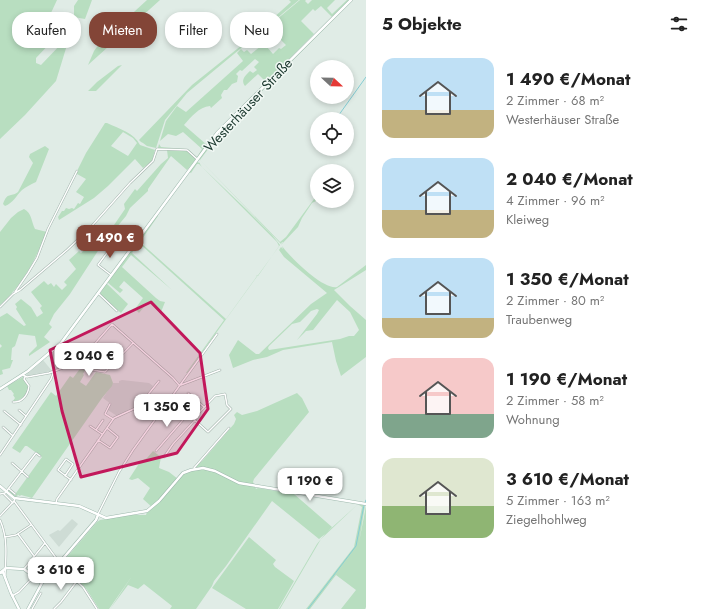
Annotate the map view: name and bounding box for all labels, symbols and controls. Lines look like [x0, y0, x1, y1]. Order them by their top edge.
chip: Kaufen [12, 12, 81, 48]
chip: Mieten [89, 12, 157, 48]
chip: Filter [165, 12, 222, 48]
chip: Neu [230, 12, 283, 48]
text: 5 Objekte [382, 12, 462, 36]
icon: filters [668, 13, 690, 35]
street label: Westerhäuser Straße [199, 54, 297, 156]
north arrow [310, 60, 354, 104]
map controls [310, 60, 354, 208]
text: 1 490 €/Monat [506, 67, 630, 91]
icon: home [414, 74, 462, 122]
text: 2 Zimmer · 68 m² [506, 91, 604, 110]
text: Westerhäuser Straße [506, 110, 619, 129]
button: locate [310, 112, 354, 156]
button: layers [310, 164, 354, 208]
text: 2 040 €/Monat [506, 167, 633, 191]
icon: home [414, 174, 462, 222]
text: 4 Zimmer · 96 m² [506, 191, 605, 210]
text: Kleiweg [506, 210, 549, 229]
pin: 1 490 € [73, 225, 147, 259]
text: 1 490 € [85, 228, 135, 247]
text: 1 350 €/Monat [506, 267, 629, 291]
icon: home [414, 274, 462, 322]
text: 2 Zimmer · 80 m² [506, 291, 604, 310]
text: Traubenweg [506, 310, 572, 329]
pin: 2 040 € [52, 343, 126, 377]
text: 2 040 € [63, 346, 115, 365]
text: 1 190 €/Monat [506, 367, 627, 391]
icon: home [414, 374, 462, 422]
text: 2 Zimmer · 58 m² [506, 391, 604, 410]
pin: 1 350 € [130, 394, 204, 428]
text: 1 350 € [143, 397, 191, 416]
text: Wohnung [506, 410, 560, 429]
text: 3 610 €/Monat [506, 467, 629, 491]
pin: 1 190 € [273, 468, 347, 502]
text: 1 190 € [287, 471, 333, 490]
icon: home [414, 474, 462, 522]
text: 5 Zimmer · 163 m² [506, 491, 610, 510]
text: Ziegelhohlweg [506, 510, 587, 529]
pin: 3 610 € [24, 557, 98, 591]
text: 3 610 € [37, 560, 85, 579]

